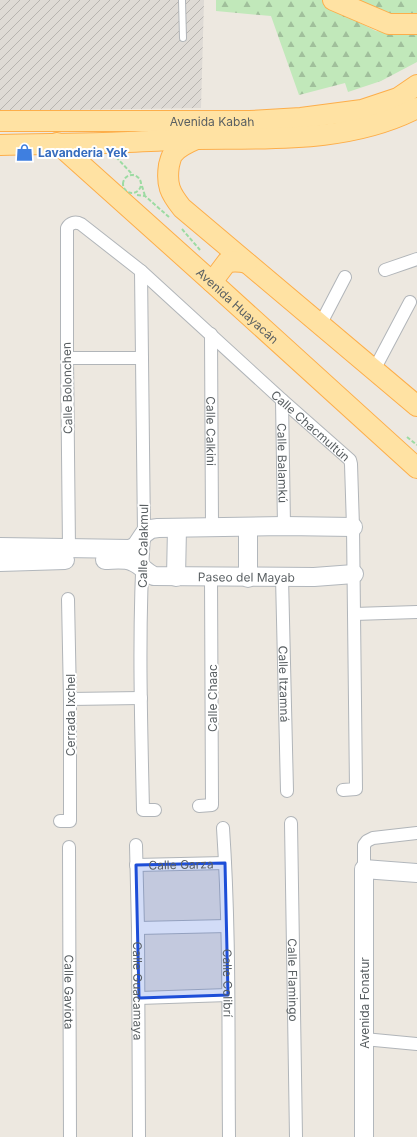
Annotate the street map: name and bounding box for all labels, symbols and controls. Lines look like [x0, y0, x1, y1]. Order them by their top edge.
street label: Avenida Kabah [170, 113, 255, 129]
shop icon: Lavanderia Yek [15, 142, 35, 162]
place label: Lavanderia Yek [38, 145, 127, 160]
street label: Avenida Huayacán [194, 264, 282, 346]
street label: Calle Bolonchen [59, 342, 75, 434]
street label: Calle Chacmultún [268, 387, 353, 464]
street label: Calle Calkini [204, 396, 219, 466]
street label: Calle Balamkú [275, 423, 291, 503]
street label: Calle Calakmul [135, 504, 151, 588]
street label: Paseo del Mayab [198, 569, 295, 584]
street label: Calle Itzamná [276, 645, 293, 723]
street label: Calle Chaac [205, 664, 220, 732]
street label: Cerrada Ixchel [63, 674, 78, 756]
street label: Calle Garza [148, 856, 214, 872]
street label: Calle Flamingo [285, 938, 302, 1022]
street label: Calle Guacamaya [131, 942, 146, 1040]
street label: Calle Colibrí [220, 949, 236, 1017]
street label: Calle Gaviota [62, 955, 77, 1029]
street label: Avenida Fonatur [357, 957, 372, 1049]

